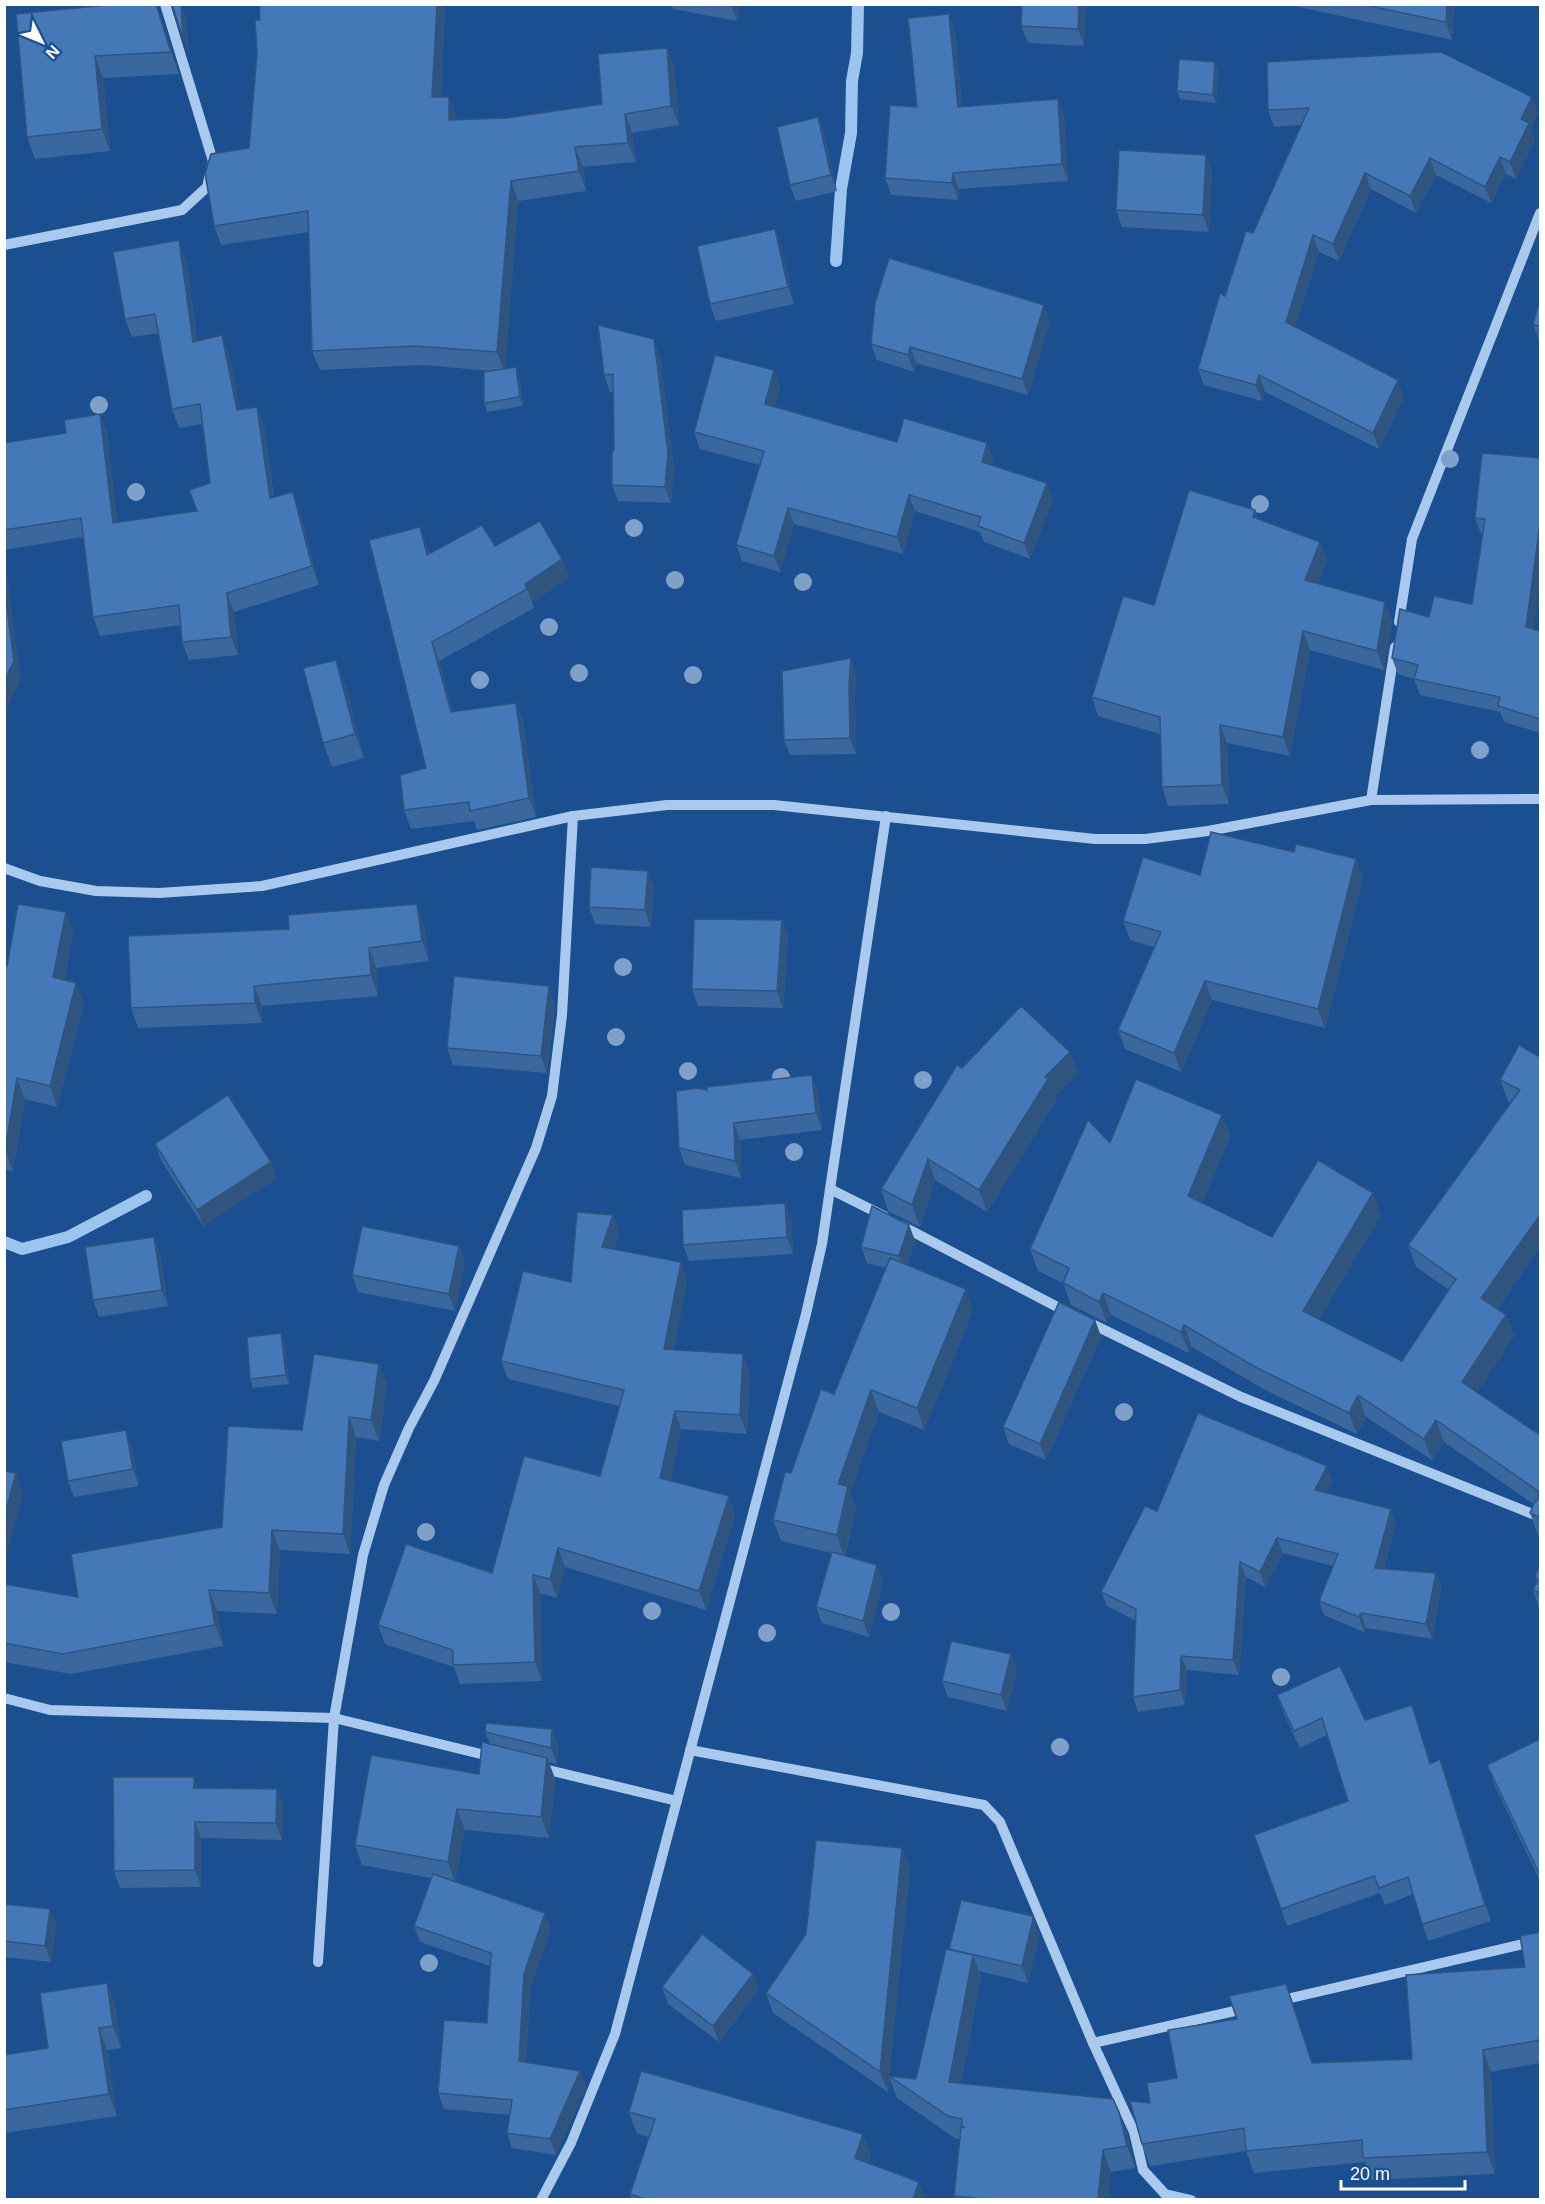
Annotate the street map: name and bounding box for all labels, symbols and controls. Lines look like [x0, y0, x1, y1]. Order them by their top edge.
north arrow [12, 12, 72, 72]
text: N [42, 42, 63, 62]
scale bar [1341, 2153, 1466, 2191]
text: 20 m [1350, 2164, 1390, 2184]

